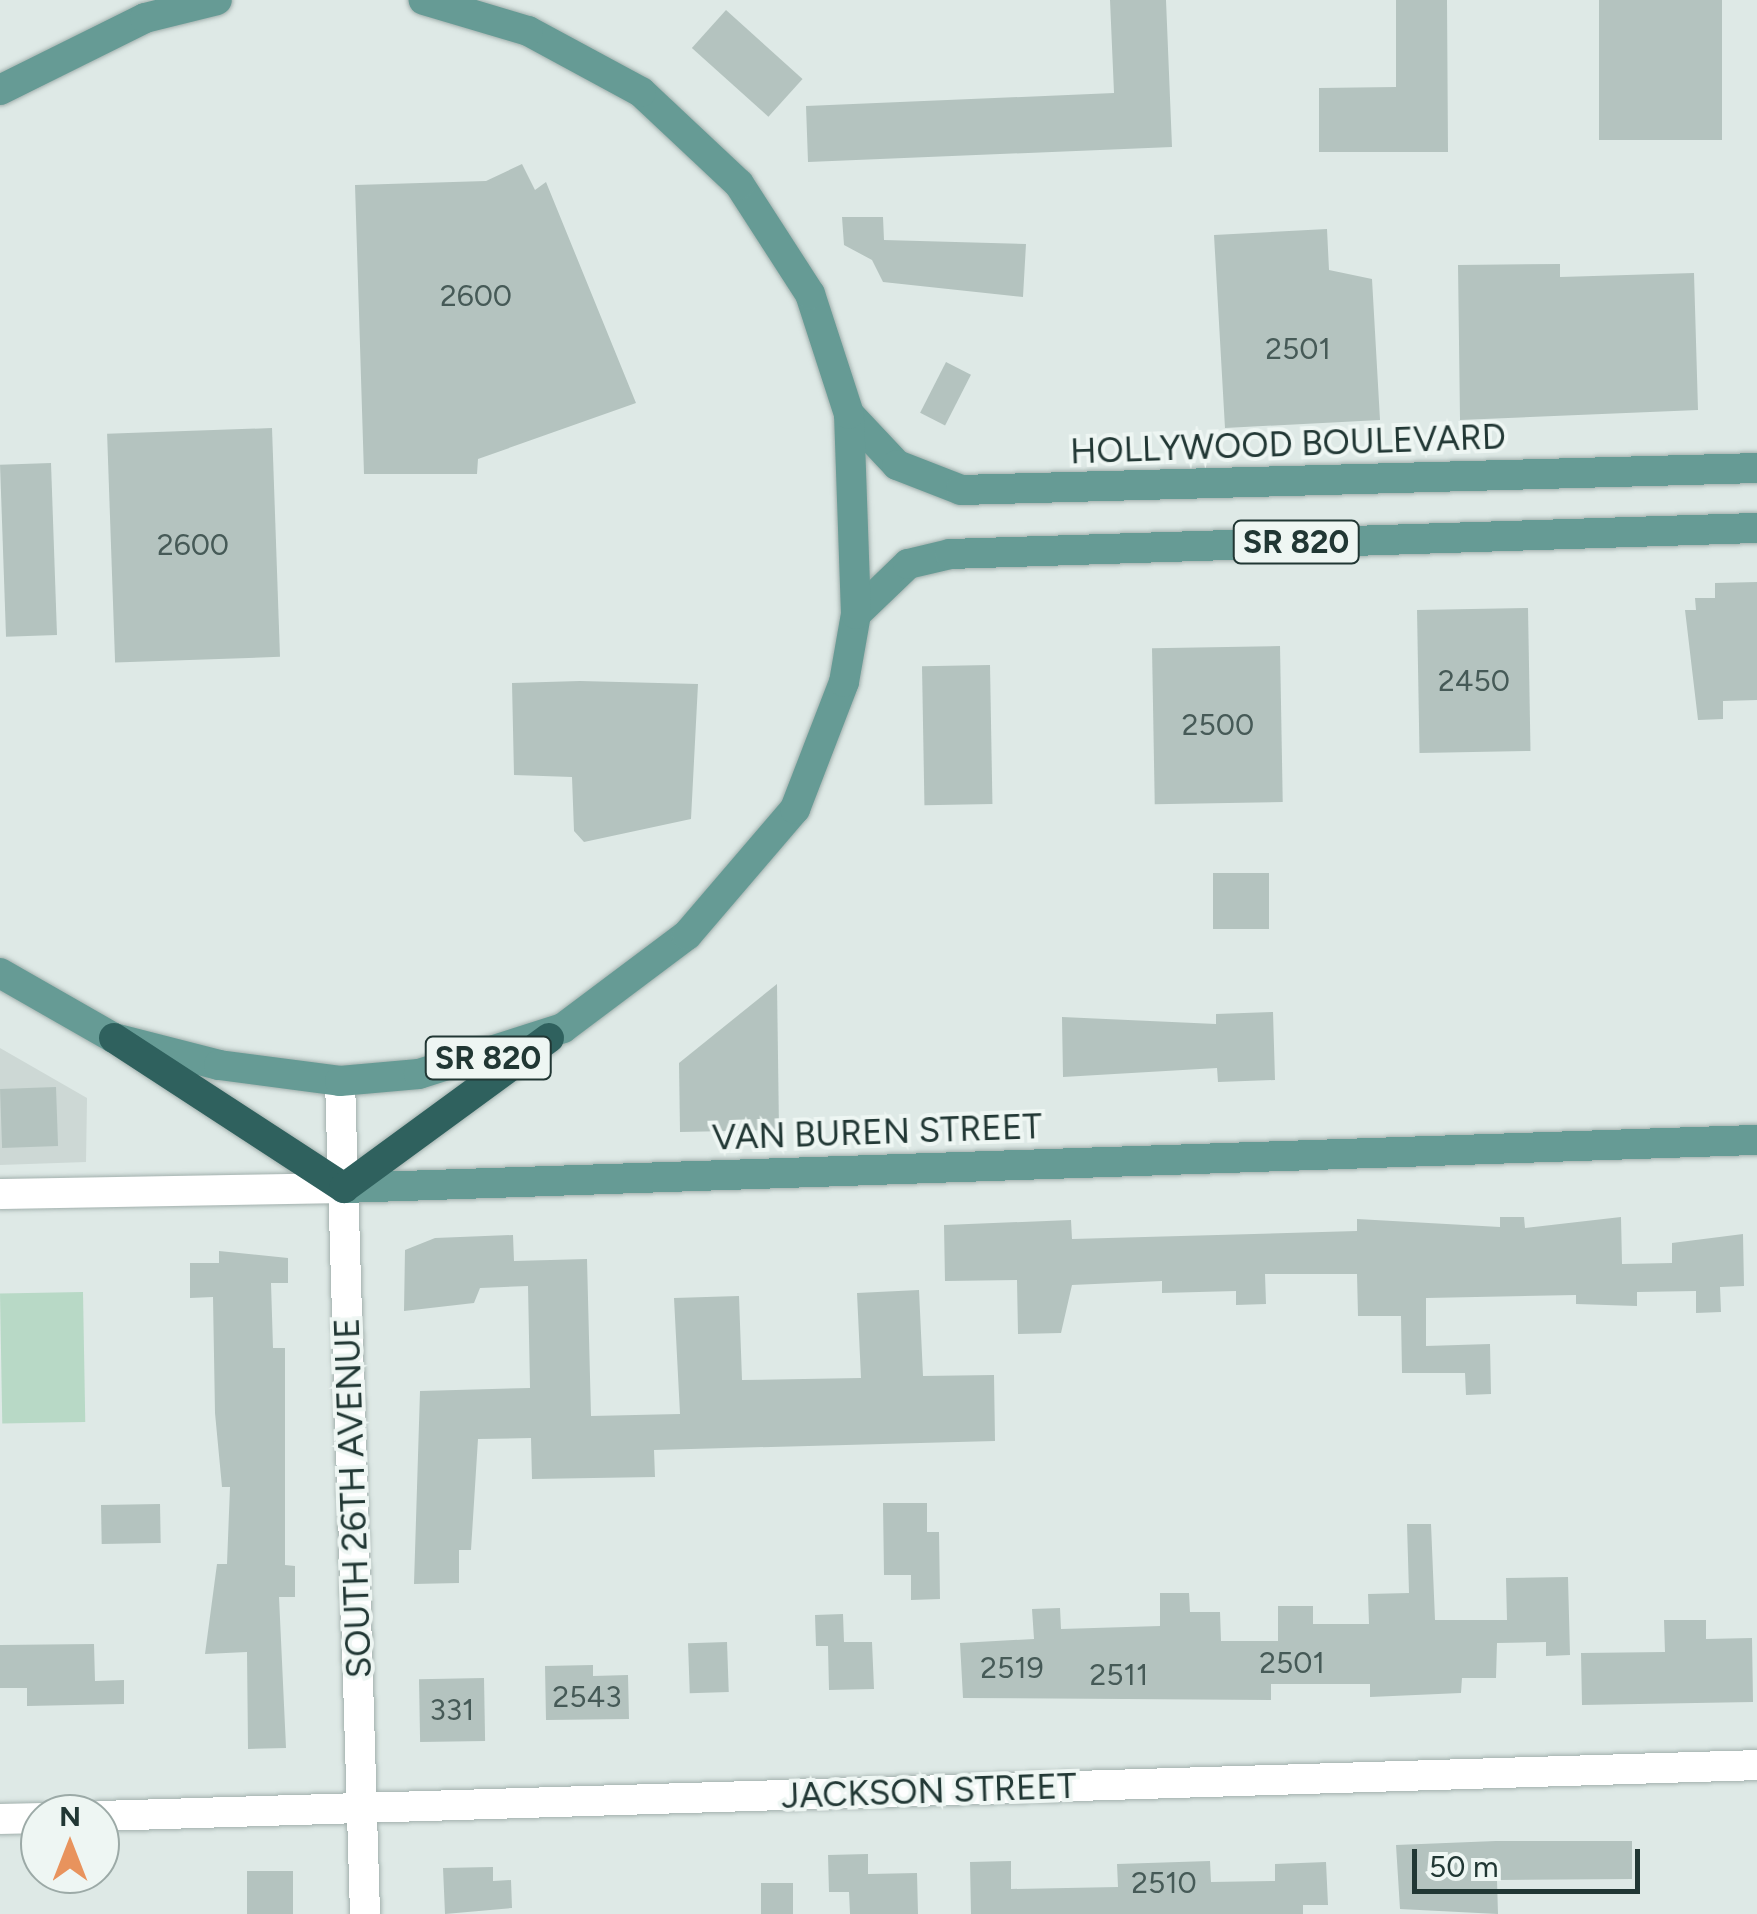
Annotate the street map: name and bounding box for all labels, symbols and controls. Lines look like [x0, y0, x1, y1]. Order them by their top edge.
house number: 2600 [440, 278, 512, 314]
house number: 2501 [1265, 331, 1331, 367]
street label: HOLLYWOOD BOULEVARD [1070, 415, 1506, 473]
road number: SR 820 [1231, 515, 1361, 569]
house number: 2600 [157, 527, 229, 563]
house number: 2450 [1438, 663, 1510, 699]
house number: 2500 [1182, 707, 1254, 743]
road number: SR 820 [423, 1031, 553, 1085]
street label: VAN BUREN STREET [711, 1105, 1043, 1159]
street label: SOUTH 26TH AVENUE [326, 1317, 380, 1679]
house number: 2501 [1259, 1645, 1325, 1681]
house number: 2519 [980, 1650, 1044, 1686]
house number: 2511 [1090, 1657, 1148, 1693]
house number: 2543 [553, 1679, 621, 1715]
house number: 331 [429, 1692, 475, 1728]
street label: JACKSON STREET [781, 1765, 1077, 1817]
north arrow [20, 1794, 120, 1894]
text: N [59, 1799, 81, 1833]
scale bar [1417, 1829, 1644, 1891]
text: 50 m [1429, 1848, 1498, 1885]
house number: 2510 [1131, 1865, 1197, 1901]

